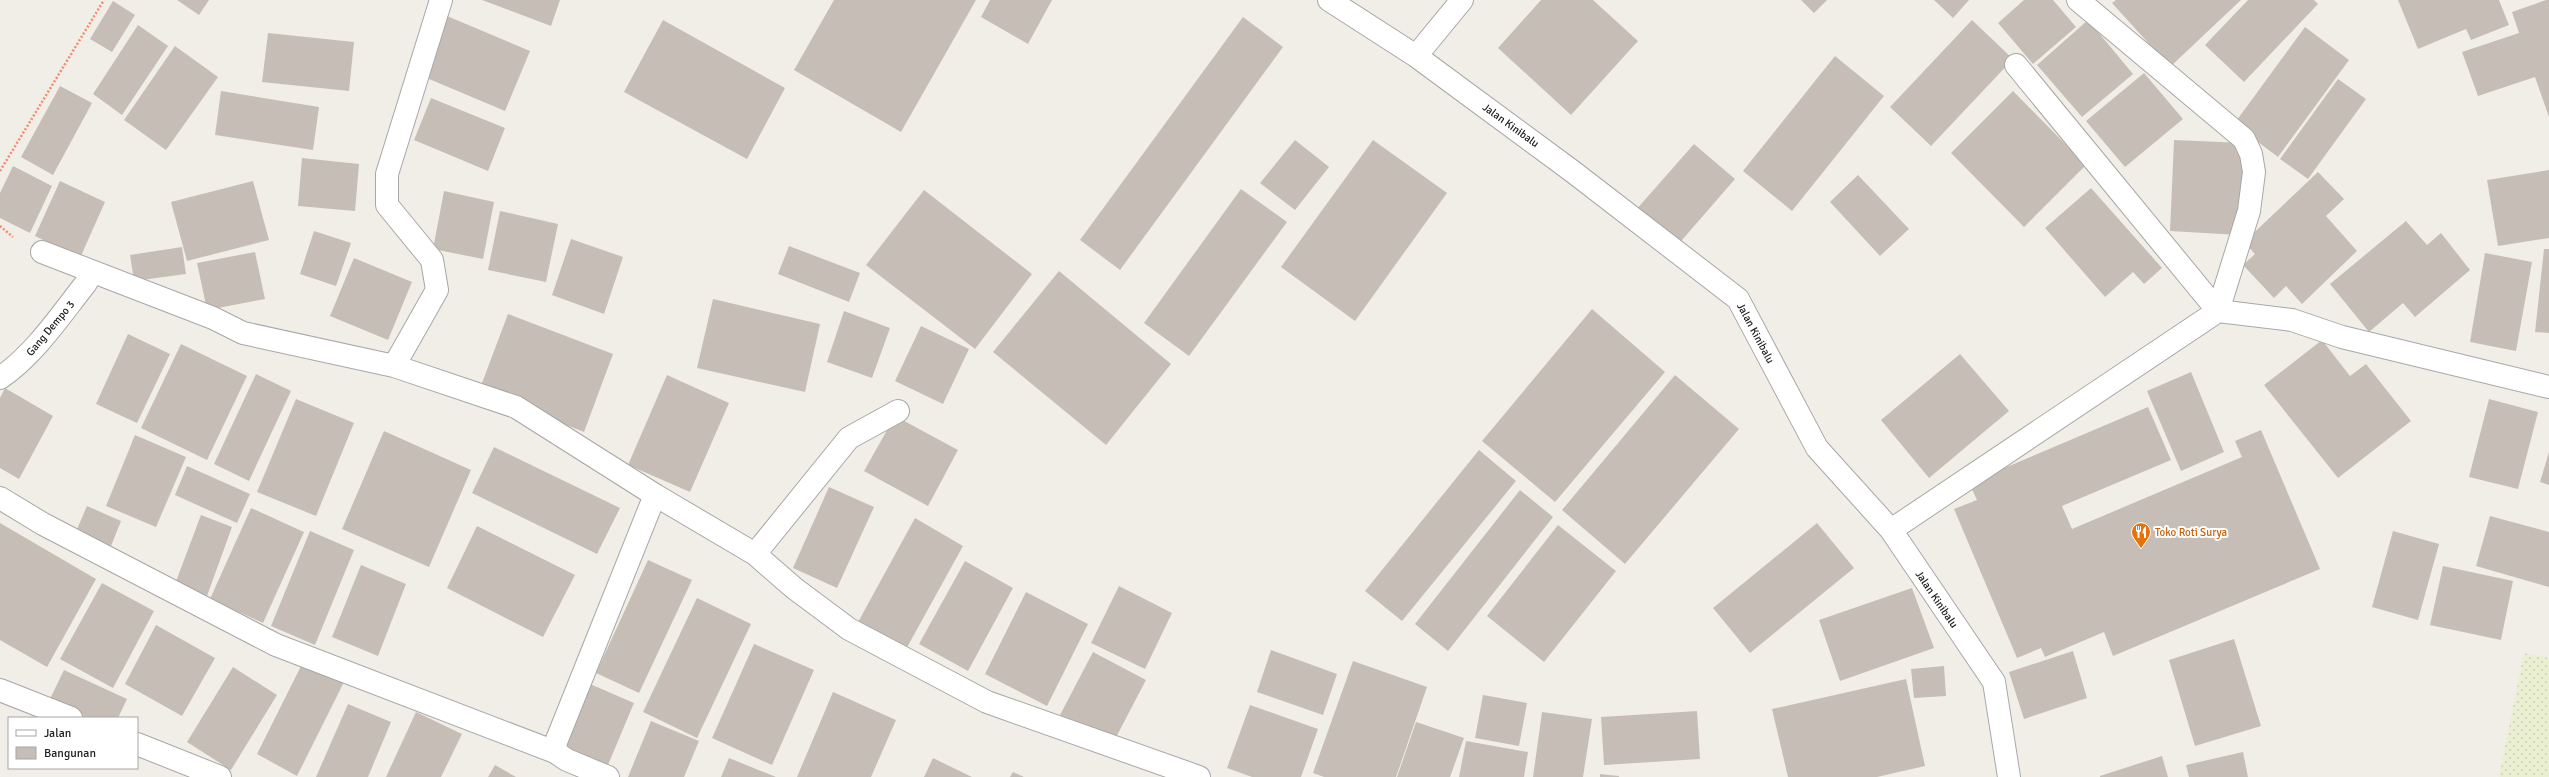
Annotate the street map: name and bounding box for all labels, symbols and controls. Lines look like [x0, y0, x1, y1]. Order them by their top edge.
street label: Jalan Kinibalu [1480, 101, 1541, 150]
street label: Gang Dempo 3 [23, 298, 77, 359]
street label: Jalan Kinibalu [1734, 301, 1777, 366]
restaurant icon: Toko Roti Surya [2130, 521, 2152, 549]
place label: Toko Roti Surya [2155, 526, 2228, 539]
street label: Jalan Kinibalu [1913, 568, 1961, 630]
legend [8, 717, 138, 769]
text: Jalan [44, 726, 71, 741]
text: Bangunan [44, 746, 96, 761]

